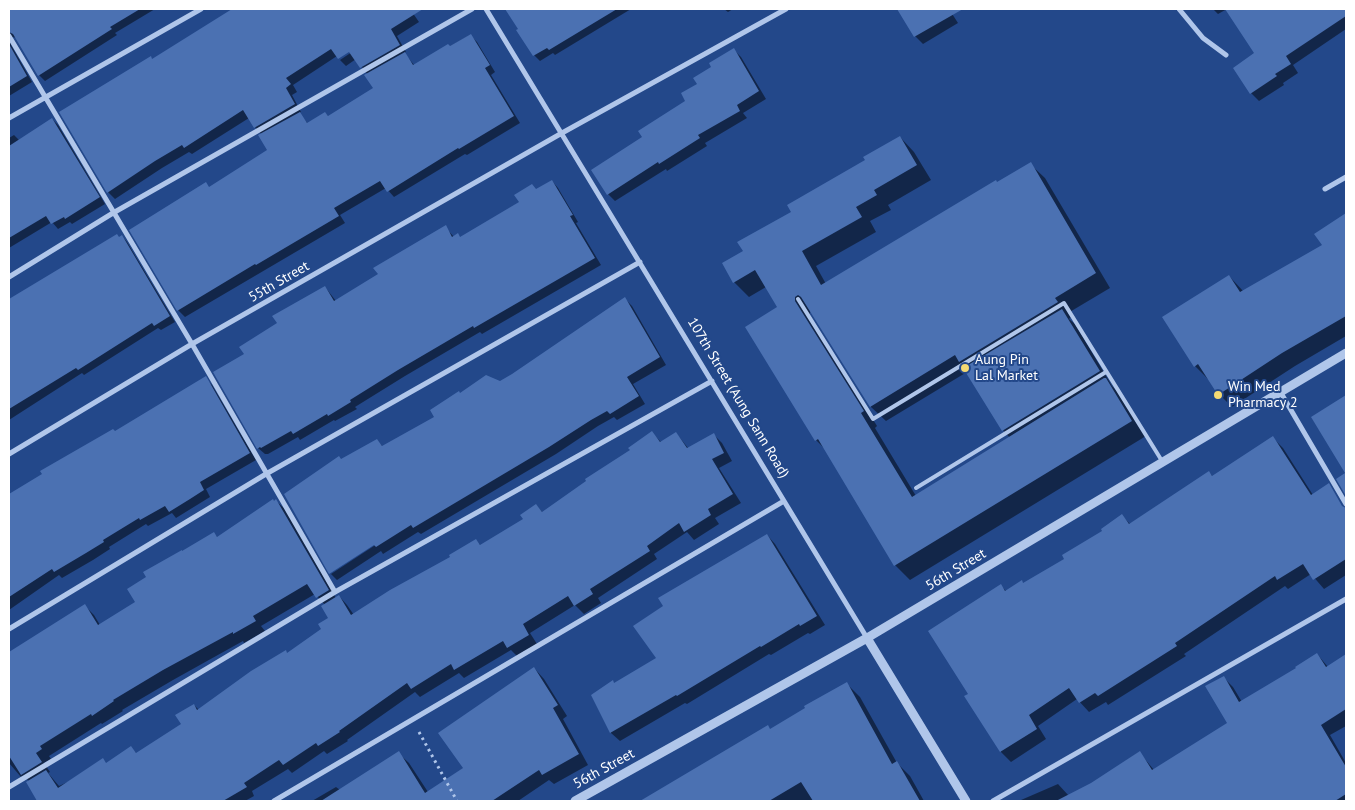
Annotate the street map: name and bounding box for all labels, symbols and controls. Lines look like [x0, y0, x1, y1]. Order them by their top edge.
street label: 55th Street [246, 258, 312, 306]
street label: 107th Street (Aung Sann Road) [683, 315, 793, 481]
place label: Aung Pin Lal Market [975, 352, 1038, 384]
marker: Aung Pin Lal Market [959, 362, 971, 374]
place label: Win Med Pharmacy 2 [1228, 379, 1298, 412]
marker: Win Med Pharmacy 2 [1212, 389, 1224, 401]
street label: 56th Street [923, 546, 989, 594]
street label: 56th Street [571, 745, 637, 793]

